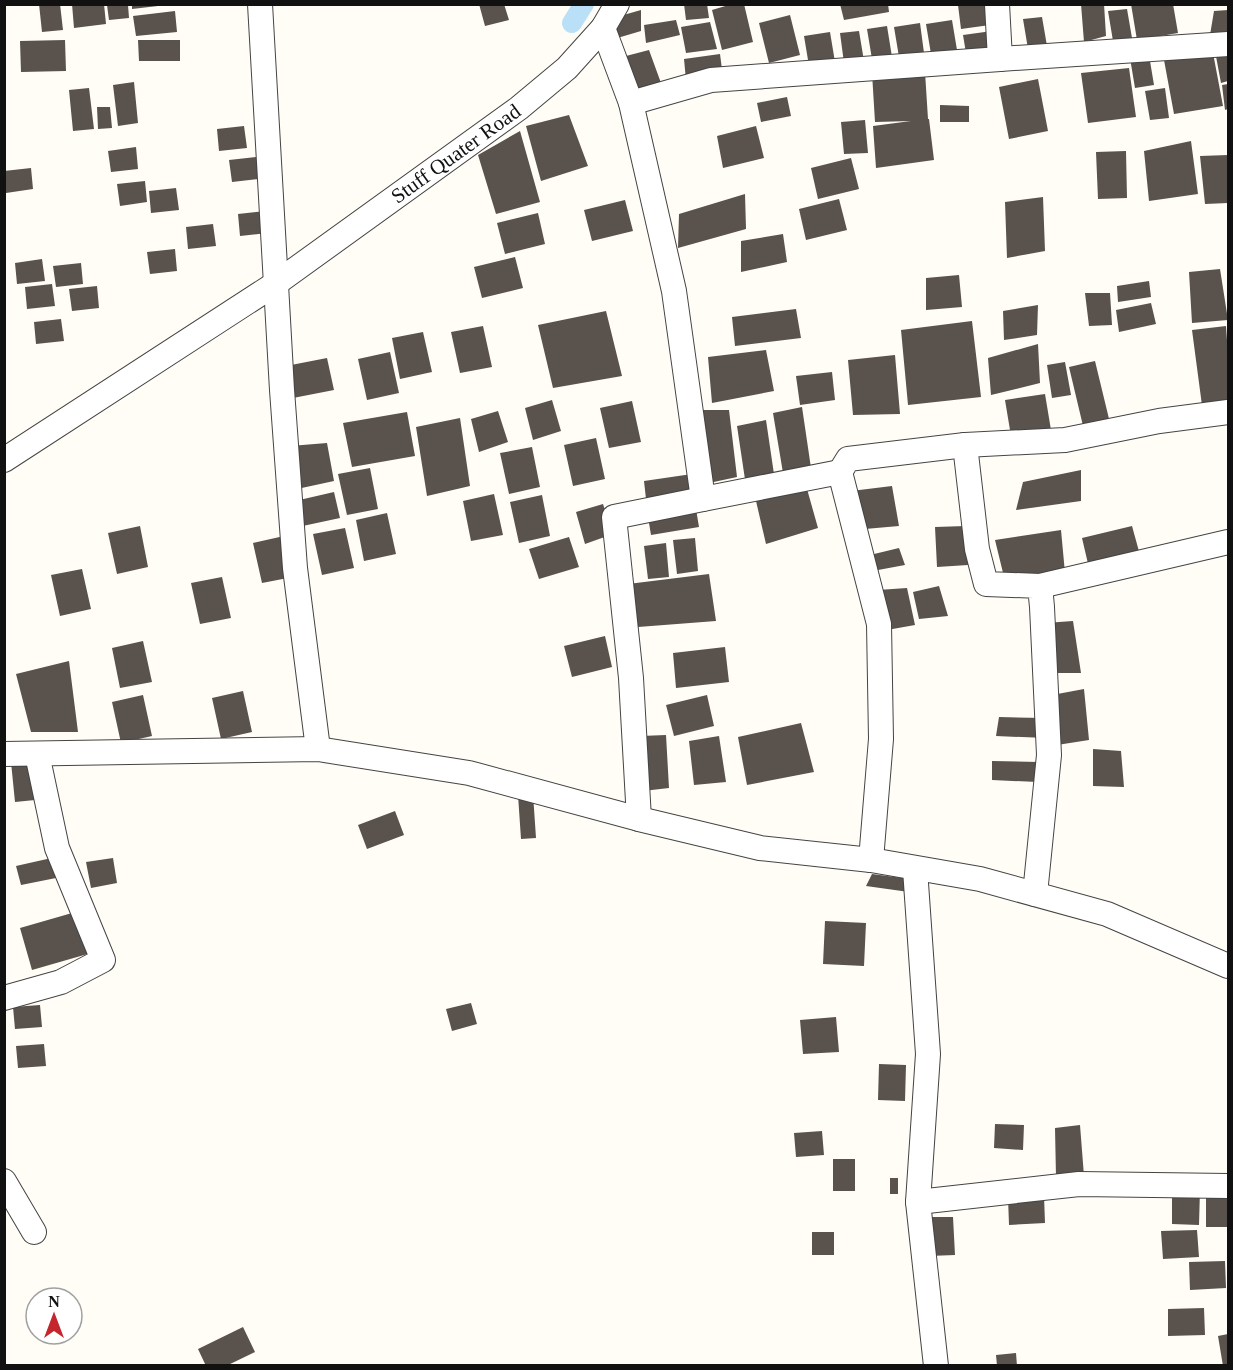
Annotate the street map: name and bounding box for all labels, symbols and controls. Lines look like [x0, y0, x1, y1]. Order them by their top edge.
street label: Stuff Quater Road [386, 99, 525, 208]
north arrow [24, 1286, 84, 1346]
text: N [48, 1293, 60, 1310]

